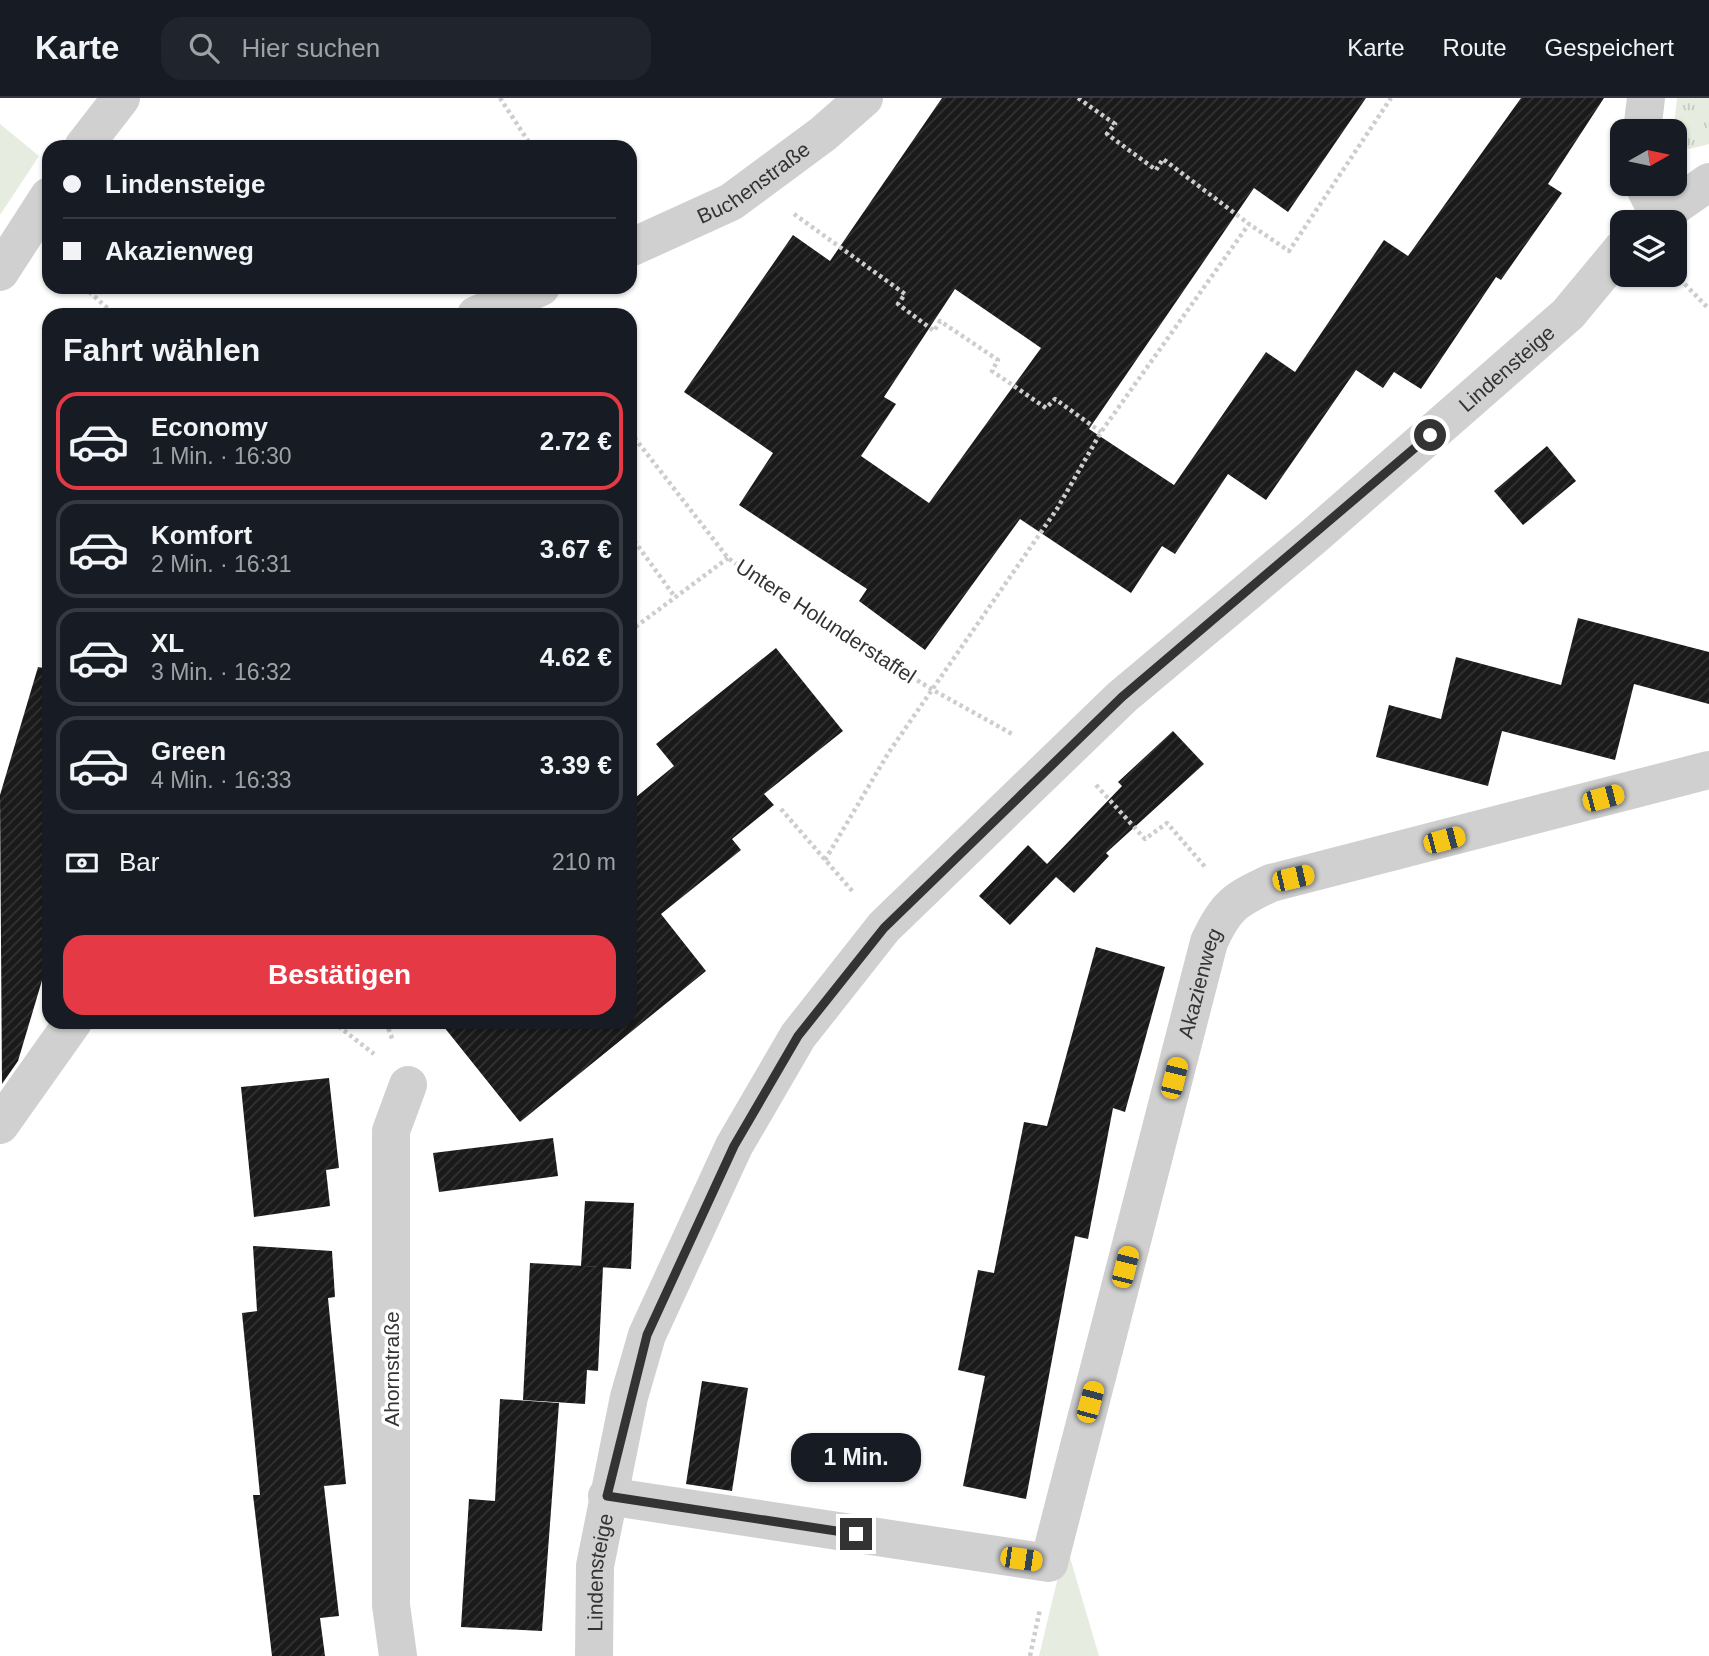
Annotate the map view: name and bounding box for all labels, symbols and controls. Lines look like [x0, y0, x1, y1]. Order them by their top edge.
search box [161, 17, 651, 80]
text: Karte [35, 29, 119, 66]
icon: search [185, 29, 223, 67]
text: Hier suchen [241, 33, 380, 63]
text: Karte [1347, 34, 1405, 61]
text: Route [1443, 34, 1507, 61]
text: Gespeichert [1545, 34, 1674, 61]
north arrow [1610, 119, 1687, 196]
map controls [1610, 119, 1687, 287]
street label: Buchenstraße [693, 137, 814, 228]
text: Lindensteige [105, 169, 265, 199]
button: layers [1610, 210, 1687, 287]
text: Akazienweg [105, 236, 254, 266]
street label: Lindensteige [1454, 320, 1559, 416]
text: Fahrt wählen [63, 332, 260, 368]
icon: car [67, 410, 130, 473]
text: Economy [151, 412, 268, 442]
route start [1414, 419, 1446, 451]
text: 2.72 € [540, 426, 612, 456]
text: 1 Min. · 16:30 [151, 443, 292, 469]
icon: car [67, 518, 130, 581]
text: Komfort [151, 520, 252, 550]
text: 3.67 € [540, 534, 612, 564]
text: 2 Min. · 16:31 [151, 551, 292, 577]
street label: Untere Holunderstaffel [732, 554, 920, 688]
icon: car [67, 626, 130, 689]
text: XL [151, 628, 184, 658]
text: 4.62 € [540, 642, 612, 672]
text: 3 Min. · 16:32 [151, 659, 292, 685]
icon: car [67, 734, 130, 797]
text: Green [151, 736, 226, 766]
text: 3.39 € [540, 750, 612, 780]
text: 4 Min. · 16:33 [151, 767, 292, 793]
car [1580, 782, 1627, 814]
car [1421, 824, 1468, 856]
icon: cash [63, 844, 101, 882]
text: Bar [119, 847, 159, 877]
text: 210 m [552, 849, 616, 875]
car [1271, 863, 1316, 893]
street label: Akazienweg [1173, 924, 1226, 1041]
button: Bestätigen [63, 935, 616, 1015]
car [1159, 1055, 1190, 1101]
car [1110, 1244, 1141, 1290]
street label: Ahornstraße [380, 1311, 403, 1427]
car [1075, 1379, 1106, 1425]
callout: 1 Min. [791, 1432, 921, 1482]
text: 1 Min. [823, 1444, 889, 1470]
street label: Lindensteige [583, 1511, 617, 1632]
route end [840, 1518, 872, 1550]
car [999, 1546, 1044, 1572]

